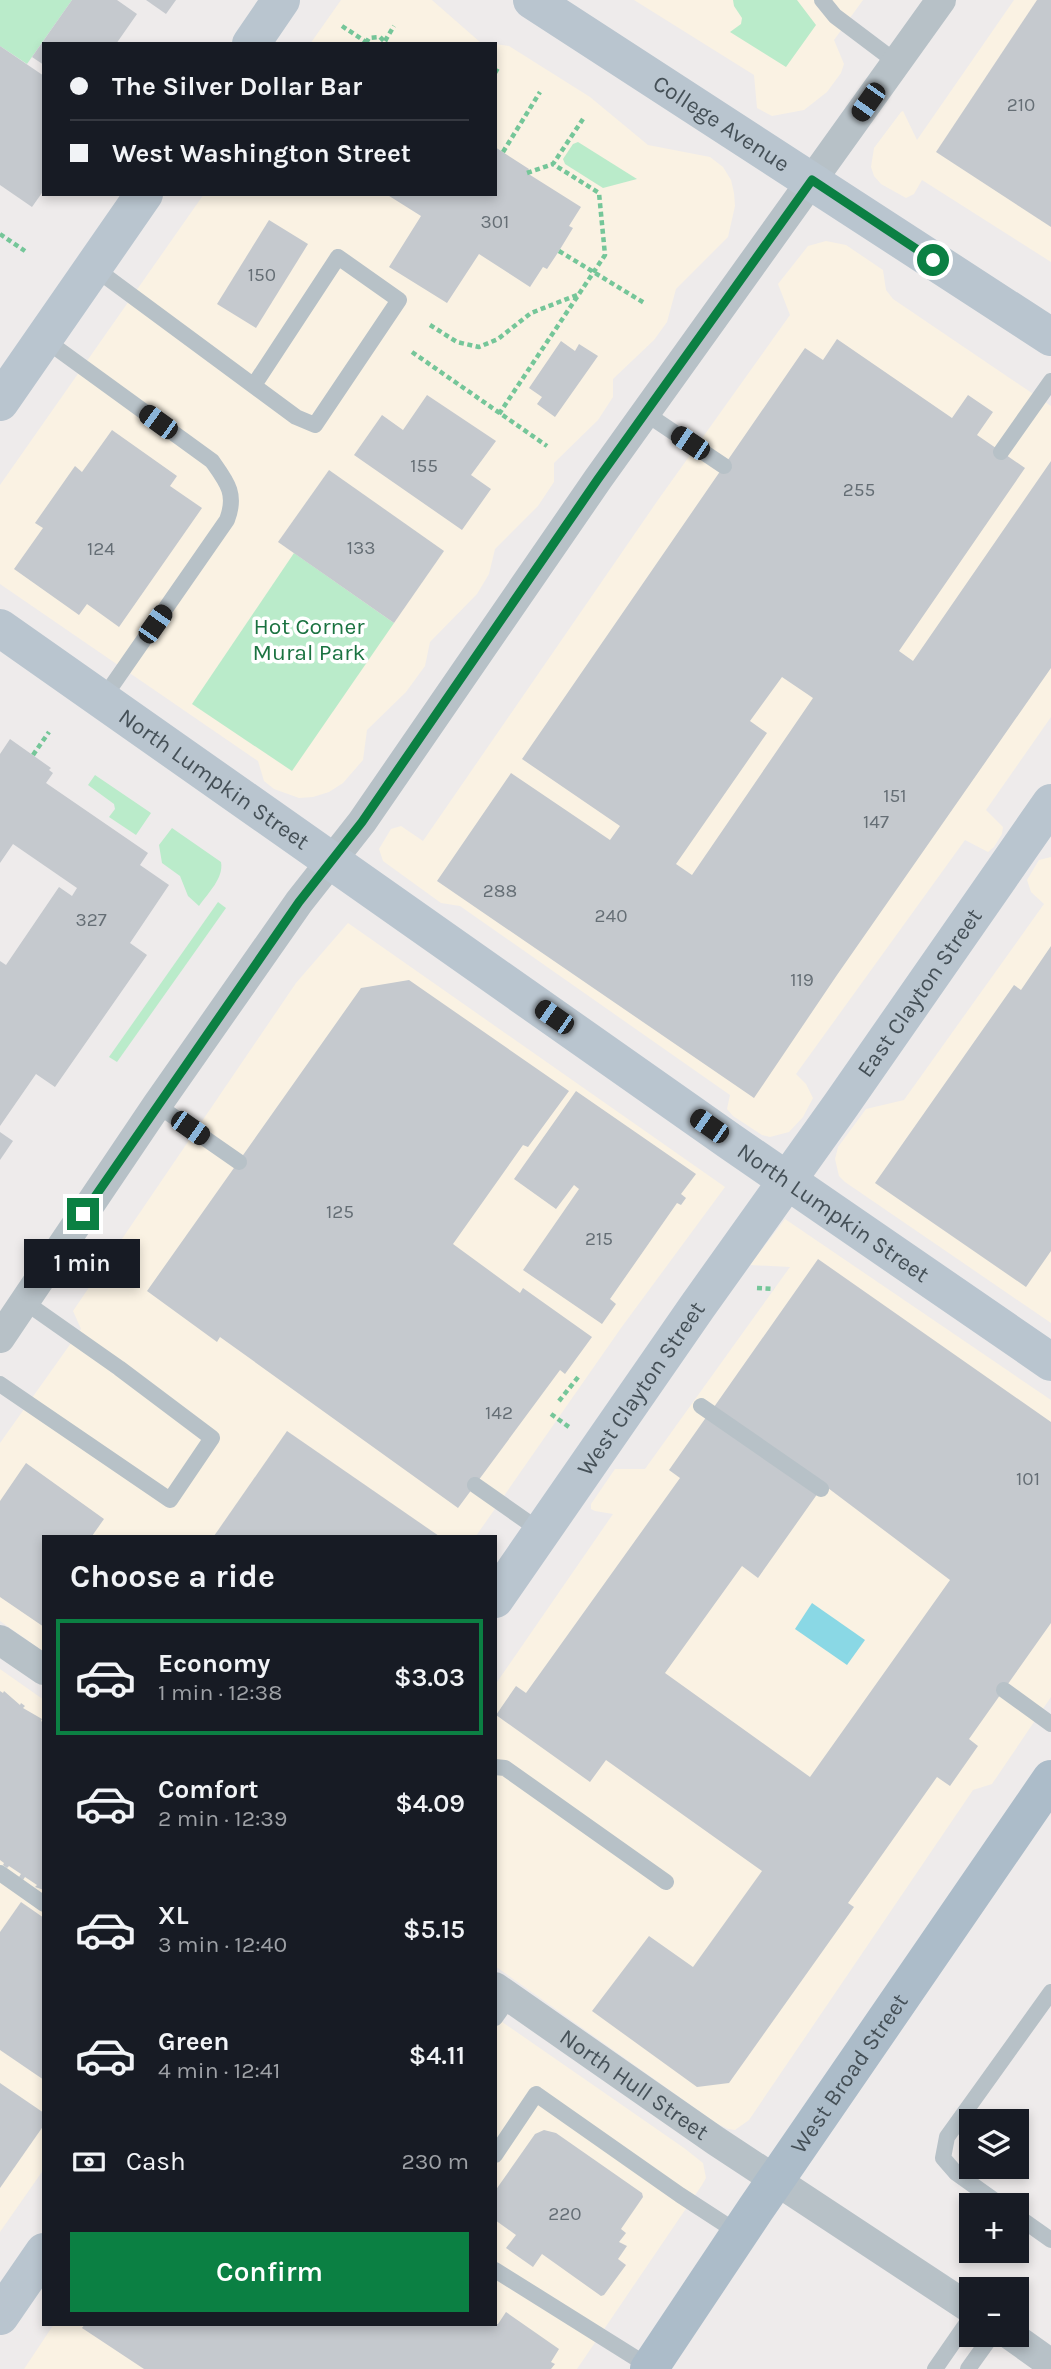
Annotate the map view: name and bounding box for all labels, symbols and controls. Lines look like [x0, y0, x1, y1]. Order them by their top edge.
street label: College Avenue [648, 69, 795, 178]
text: The Silver Dollar Bar [112, 71, 362, 102]
car [848, 79, 889, 125]
house number: 210 [1007, 94, 1035, 116]
text: West Washington Street [112, 138, 411, 169]
house number: 301 [481, 211, 509, 233]
route start [917, 244, 949, 276]
house number: 150 [248, 264, 276, 286]
car [135, 401, 182, 443]
car [667, 423, 714, 463]
house number: 155 [410, 455, 438, 477]
house number: 255 [843, 479, 875, 501]
house number: 133 [347, 537, 375, 559]
house number: 124 [87, 538, 115, 560]
car [135, 601, 176, 647]
park label: Hot Corner Mural Park [253, 613, 366, 666]
street label: North Lumpkin Street [114, 703, 315, 856]
house number: 151 [883, 785, 907, 807]
house number: 147 [863, 811, 889, 833]
house number: 288 [483, 880, 517, 902]
street label: East Clayton Street [852, 903, 988, 1083]
house number: 240 [595, 905, 627, 927]
house number: 327 [75, 909, 107, 931]
house number: 119 [790, 969, 814, 991]
car [531, 996, 578, 1038]
car [686, 1105, 733, 1147]
car [167, 1107, 214, 1149]
street label: North Lumpkin Street [732, 1138, 935, 1288]
route end [67, 1198, 99, 1230]
house number: 125 [326, 1201, 354, 1223]
house number: 215 [585, 1228, 613, 1250]
callout: 1 min [25, 1238, 141, 1288]
text: 1 min [53, 1250, 111, 1277]
street label: West Clayton Street [571, 1296, 711, 1481]
house number: 142 [485, 1402, 513, 1424]
house number: 101 [1016, 1468, 1040, 1490]
text: Choose a ride [70, 1558, 275, 1595]
icon: car [74, 1646, 137, 1709]
text: Economy [158, 1648, 270, 1679]
text: $3.03 [394, 1662, 465, 1693]
text: 1 min · 12:38 [158, 1679, 282, 1706]
icon: car [74, 1772, 137, 1835]
text: Comfort [158, 1774, 259, 1805]
text: $4.09 [395, 1788, 465, 1819]
text: 2 min · 12:39 [158, 1805, 287, 1832]
icon: car [74, 1898, 137, 1961]
text: XL [158, 1900, 189, 1931]
text: $5.15 [403, 1914, 465, 1945]
text: 3 min · 12:40 [158, 1931, 287, 1958]
street label: West Broad Street [785, 1988, 914, 2159]
street label: North Hull Street [554, 2023, 714, 2146]
icon: car [74, 2024, 137, 2087]
text: Green [158, 2026, 230, 2057]
text: $4.11 [409, 2040, 465, 2071]
text: 4 min · 12:41 [158, 2057, 280, 2084]
map controls [959, 2109, 1029, 2347]
button: layers [959, 2109, 1029, 2179]
icon: cash [70, 2143, 108, 2181]
text: Cash [126, 2146, 186, 2177]
text: 230 m [401, 2148, 469, 2175]
button: + [959, 2193, 1029, 2263]
house number: 220 [548, 2203, 582, 2225]
button: Confirm [70, 2232, 469, 2312]
button: − [959, 2277, 1029, 2347]

